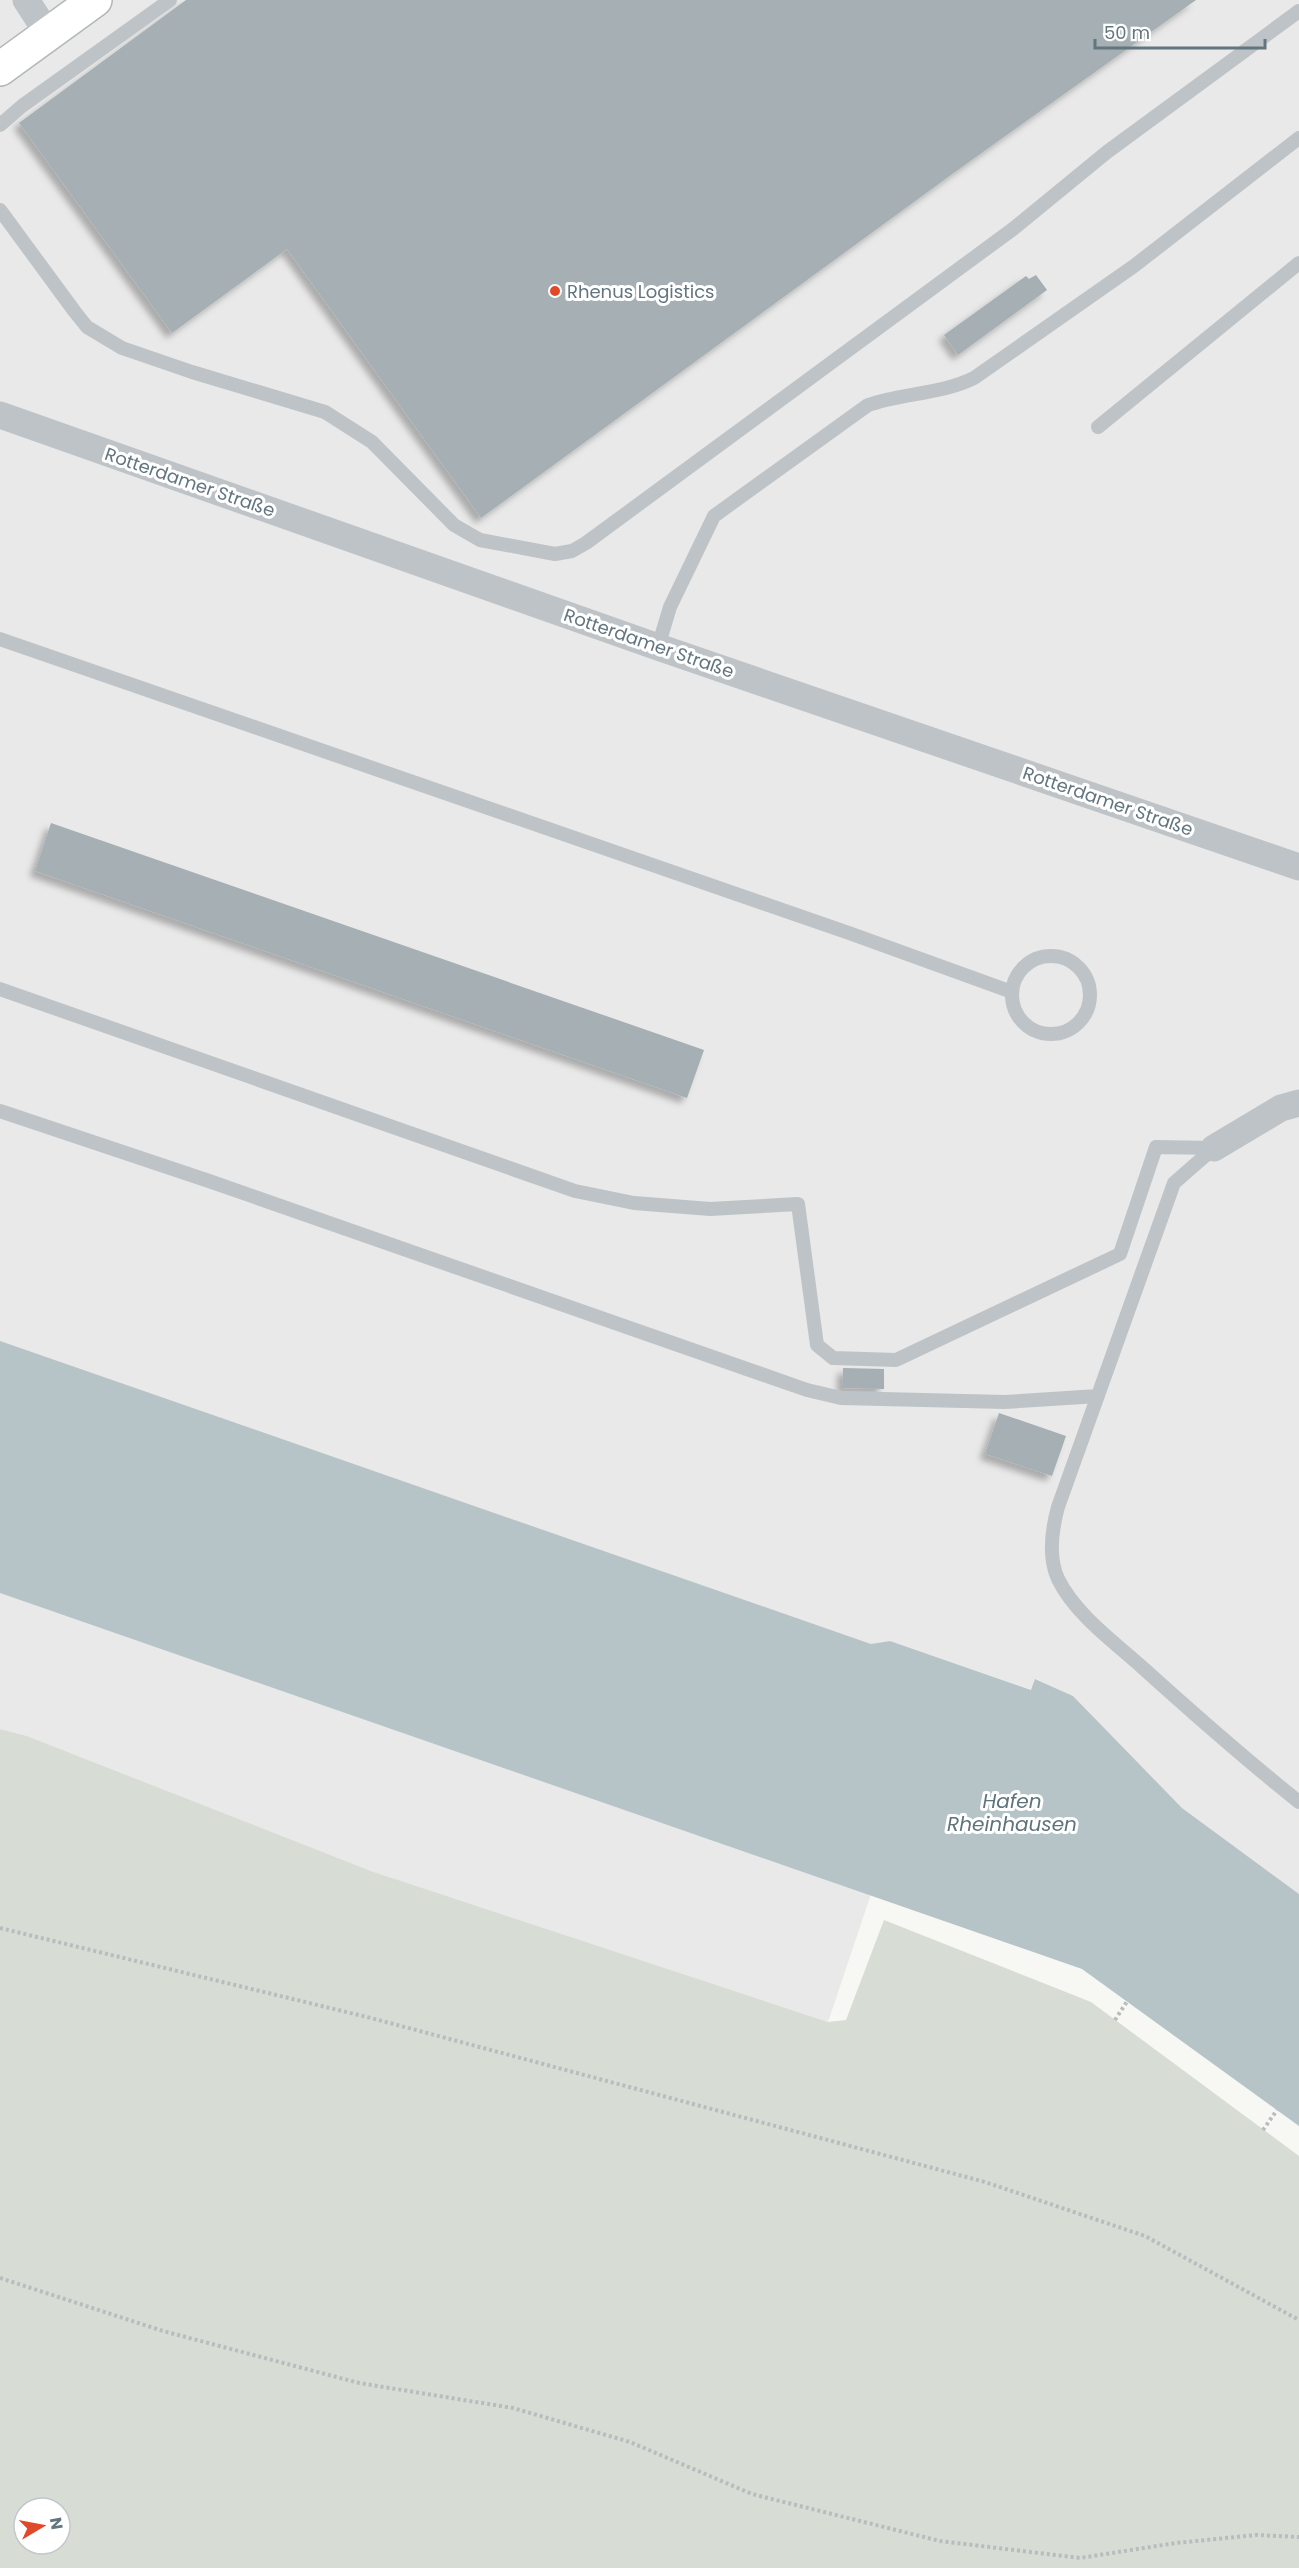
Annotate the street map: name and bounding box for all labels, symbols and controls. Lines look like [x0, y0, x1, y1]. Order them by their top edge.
scale bar [1095, 12, 1264, 50]
text: 50 m [1104, 20, 1150, 45]
place label: Rhenus Logistics [567, 279, 714, 304]
marker: Rhenus Logistics [548, 284, 562, 298]
street label: Rotterdamer Straße [102, 441, 278, 523]
street label: Rotterdamer Straße [561, 602, 737, 684]
street label: Rotterdamer Straße [1020, 760, 1196, 842]
water label: Hafen Rheinhausen [947, 1787, 1077, 1838]
north arrow [12, 2496, 72, 2556]
text: N [44, 2516, 69, 2531]

